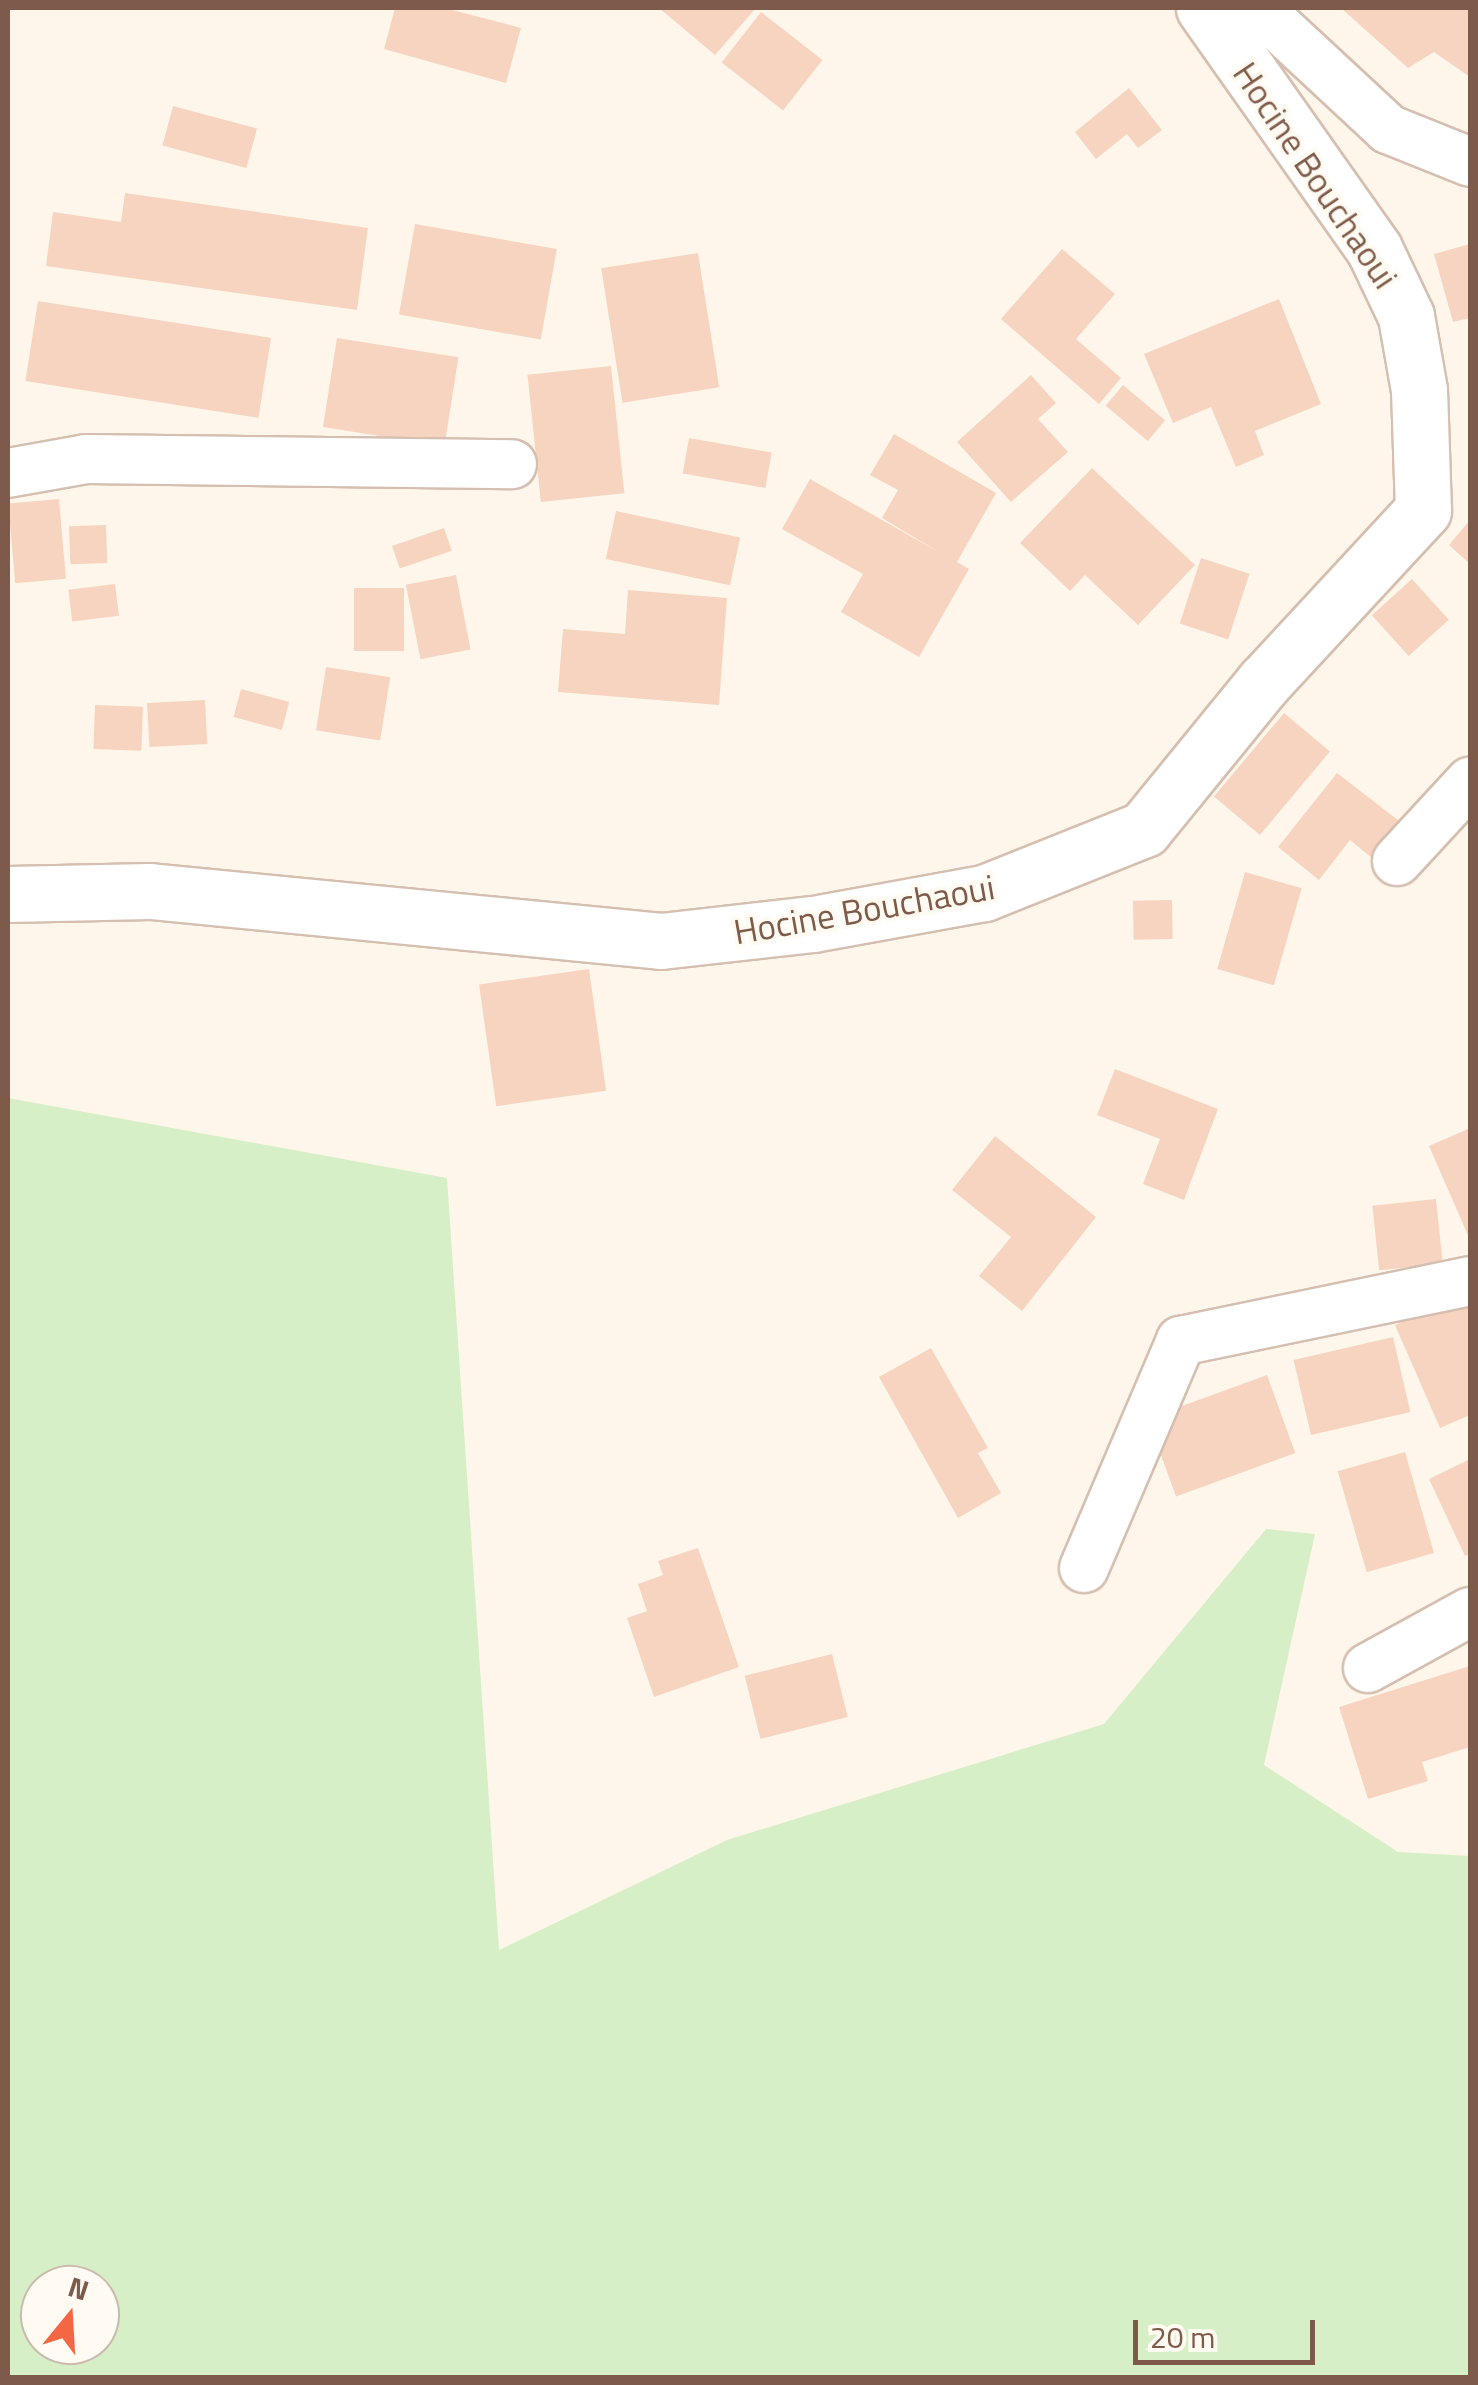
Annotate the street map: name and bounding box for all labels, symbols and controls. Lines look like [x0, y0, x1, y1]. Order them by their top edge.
street label: Hocine Bouchaoui [1225, 54, 1407, 296]
street label: Hocine Bouchaoui [730, 865, 998, 953]
text: N [63, 2264, 95, 2311]
north arrow [20, 2265, 120, 2365]
scale bar [1138, 2300, 1320, 2362]
text: 20 m [1150, 2314, 1215, 2360]

